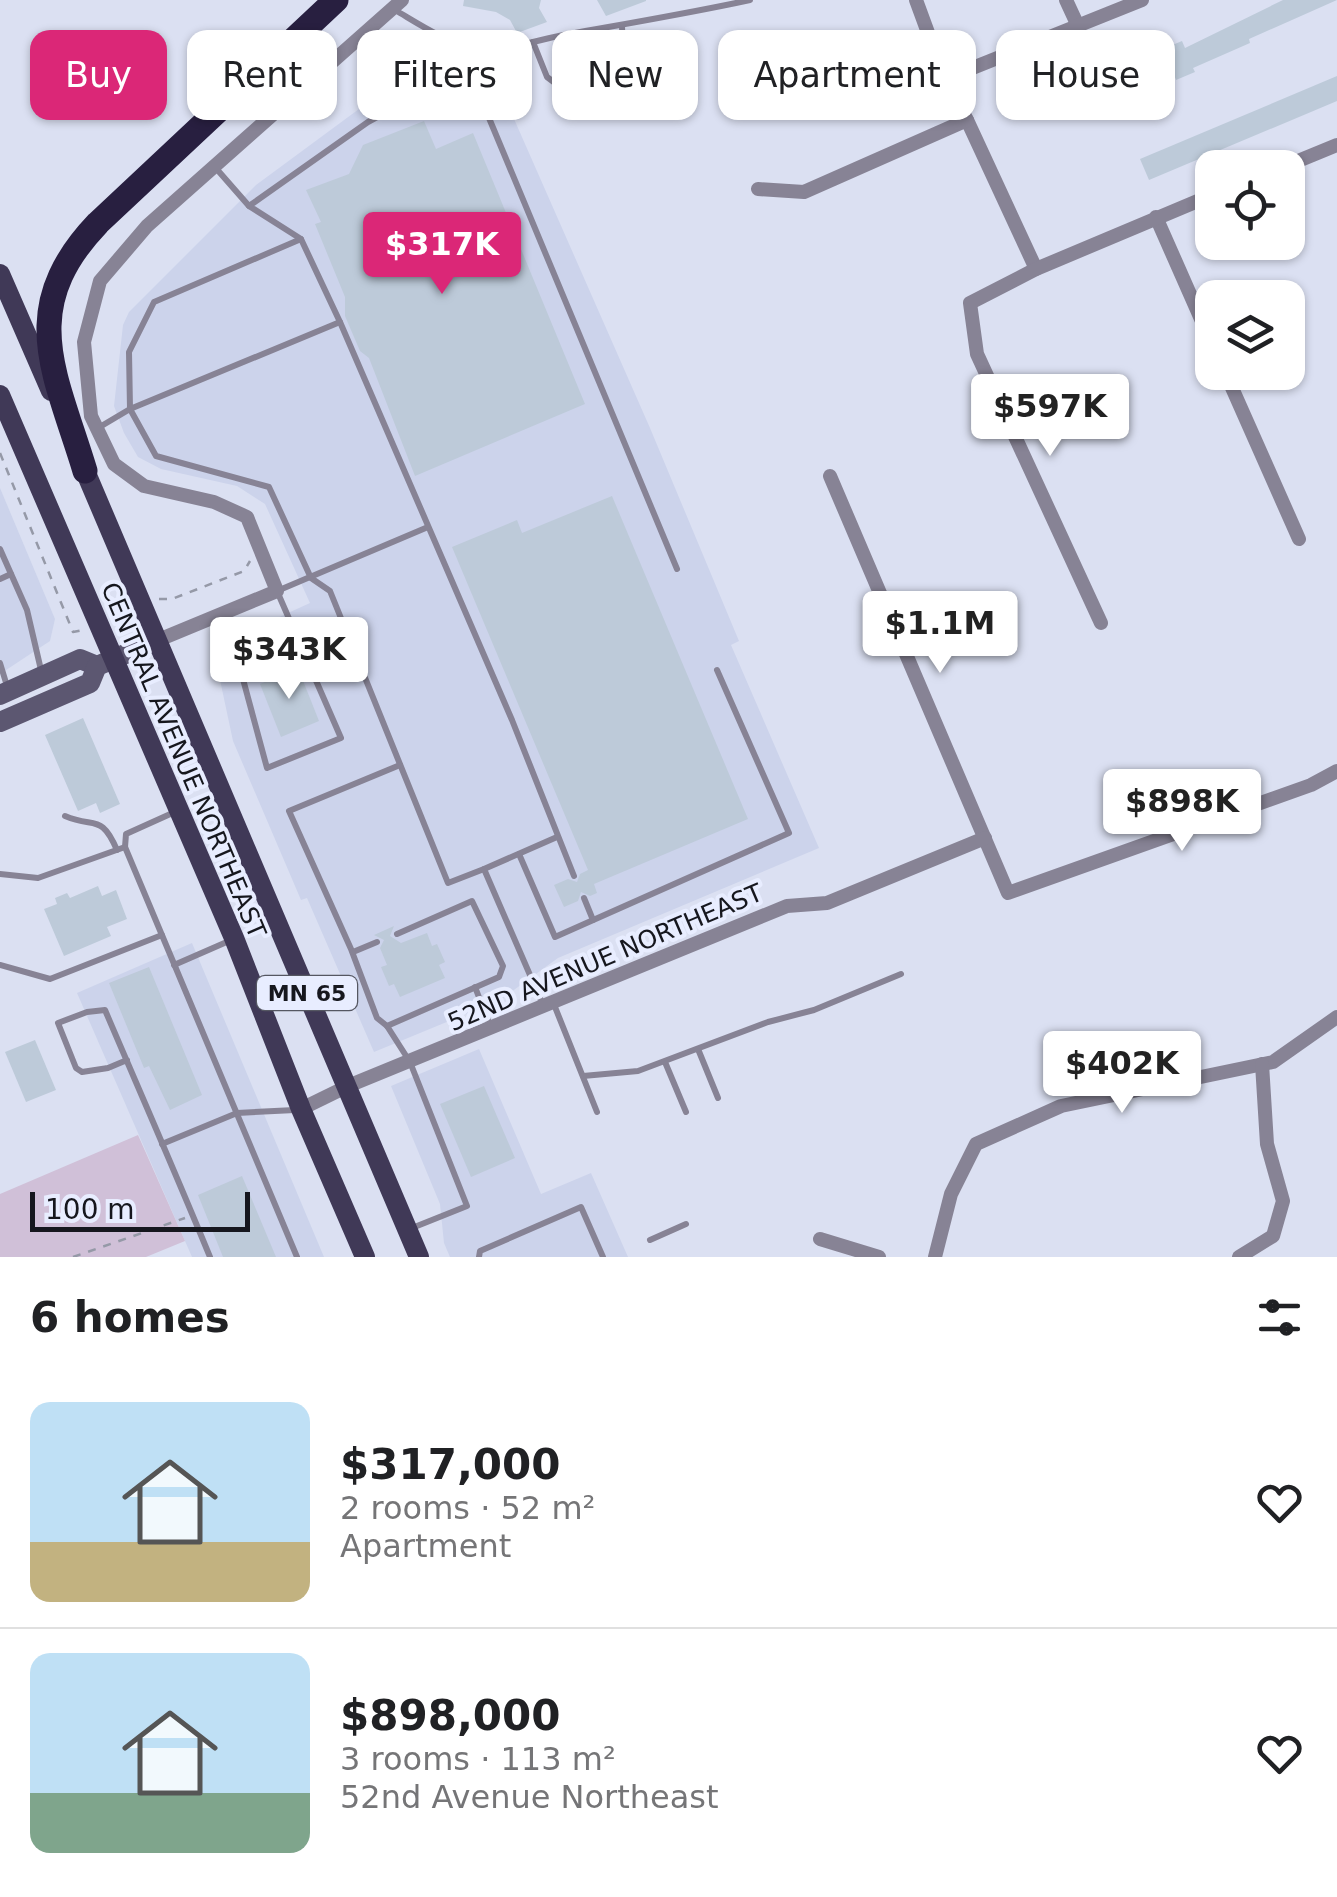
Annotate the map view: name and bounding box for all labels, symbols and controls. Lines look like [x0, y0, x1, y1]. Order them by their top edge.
chip: Buy [30, 30, 167, 120]
chip: Rent [187, 30, 337, 120]
chip: Filters [357, 30, 532, 120]
chip: New [552, 30, 698, 120]
chip: Apartment [718, 30, 976, 120]
chip: House [996, 30, 1175, 120]
map controls [1195, 150, 1305, 390]
button: locate [1195, 150, 1305, 260]
pin: $317K [372, 212, 512, 297]
text: $317K [385, 225, 499, 263]
button: layers [1195, 280, 1305, 390]
pin: $597K [980, 374, 1120, 459]
text: $597K [993, 387, 1107, 425]
street label: CENTRAL AVENUE NORTHEAST [95, 578, 272, 943]
pin: $1.1M [870, 591, 1010, 676]
text: $1.1M [885, 604, 995, 642]
pin: $343K [219, 617, 359, 702]
text: $343K [232, 630, 346, 668]
pin: $898K [1112, 769, 1252, 854]
text: $898K [1125, 782, 1239, 820]
street label: 52ND AVENUE NORTHEAST [444, 878, 768, 1037]
road number: MN 65 [257, 976, 357, 1010]
pin: $402K [1052, 1031, 1192, 1116]
text: $402K [1065, 1044, 1179, 1082]
scale bar [30, 1187, 250, 1232]
text: 100 m [45, 1193, 135, 1226]
icon: filters [1252, 1290, 1307, 1345]
text: 6 homes [30, 1293, 230, 1342]
text: $317,000 [340, 1440, 561, 1489]
icon: home [110, 1442, 230, 1562]
icon: heart [1252, 1475, 1307, 1530]
text: 2 rooms · 52 m² [340, 1489, 595, 1527]
text: Apartment [340, 1527, 511, 1565]
text: $898,000 [340, 1691, 561, 1740]
icon: home [110, 1693, 230, 1813]
icon: heart [1252, 1726, 1307, 1781]
text: 3 rooms · 113 m² [340, 1740, 616, 1778]
text: 52nd Avenue Northeast [340, 1778, 719, 1816]

